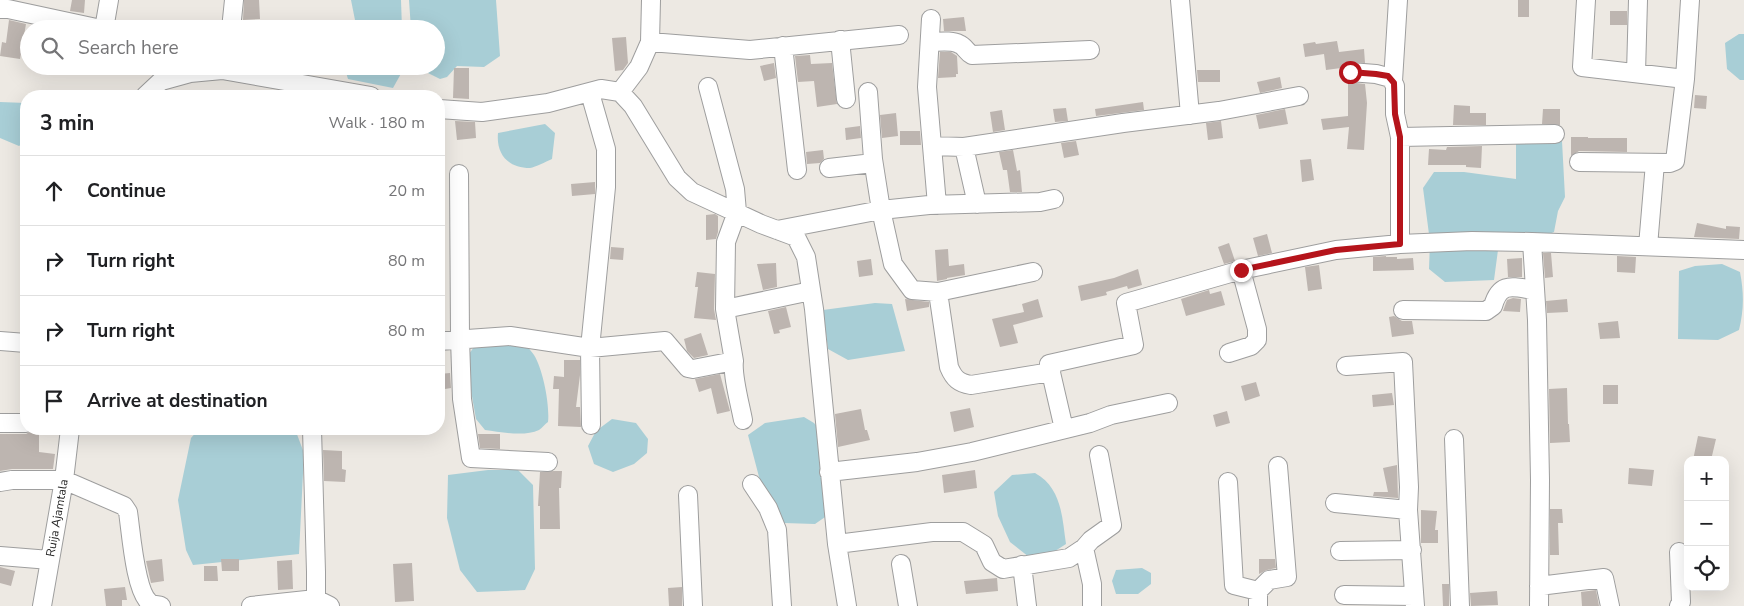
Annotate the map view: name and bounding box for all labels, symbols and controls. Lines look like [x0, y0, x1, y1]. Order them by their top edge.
search box [20, 20, 445, 75]
icon: search [38, 34, 66, 62]
text: Search here [78, 35, 179, 61]
route start [1339, 61, 1362, 84]
text: 3 min [40, 109, 94, 137]
text: Walk · 180 m [329, 112, 425, 134]
icon: ahead [40, 177, 68, 205]
text: Continue [87, 178, 166, 204]
text: 20 m [388, 180, 425, 202]
icon: right [40, 247, 68, 275]
text: Turn right [87, 248, 174, 274]
text: 80 m [388, 250, 425, 272]
route end [1230, 259, 1253, 282]
icon: right [40, 317, 68, 345]
text: Turn right [87, 318, 174, 344]
text: 80 m [388, 320, 425, 342]
icon: arrive [40, 387, 68, 415]
text: Arrive at destination [87, 388, 268, 414]
map controls [1684, 456, 1729, 591]
button: + [1684, 456, 1729, 501]
street label: Ruija Ajamtala [42, 478, 72, 558]
button: − [1684, 501, 1729, 546]
button: locate [1684, 546, 1729, 591]

